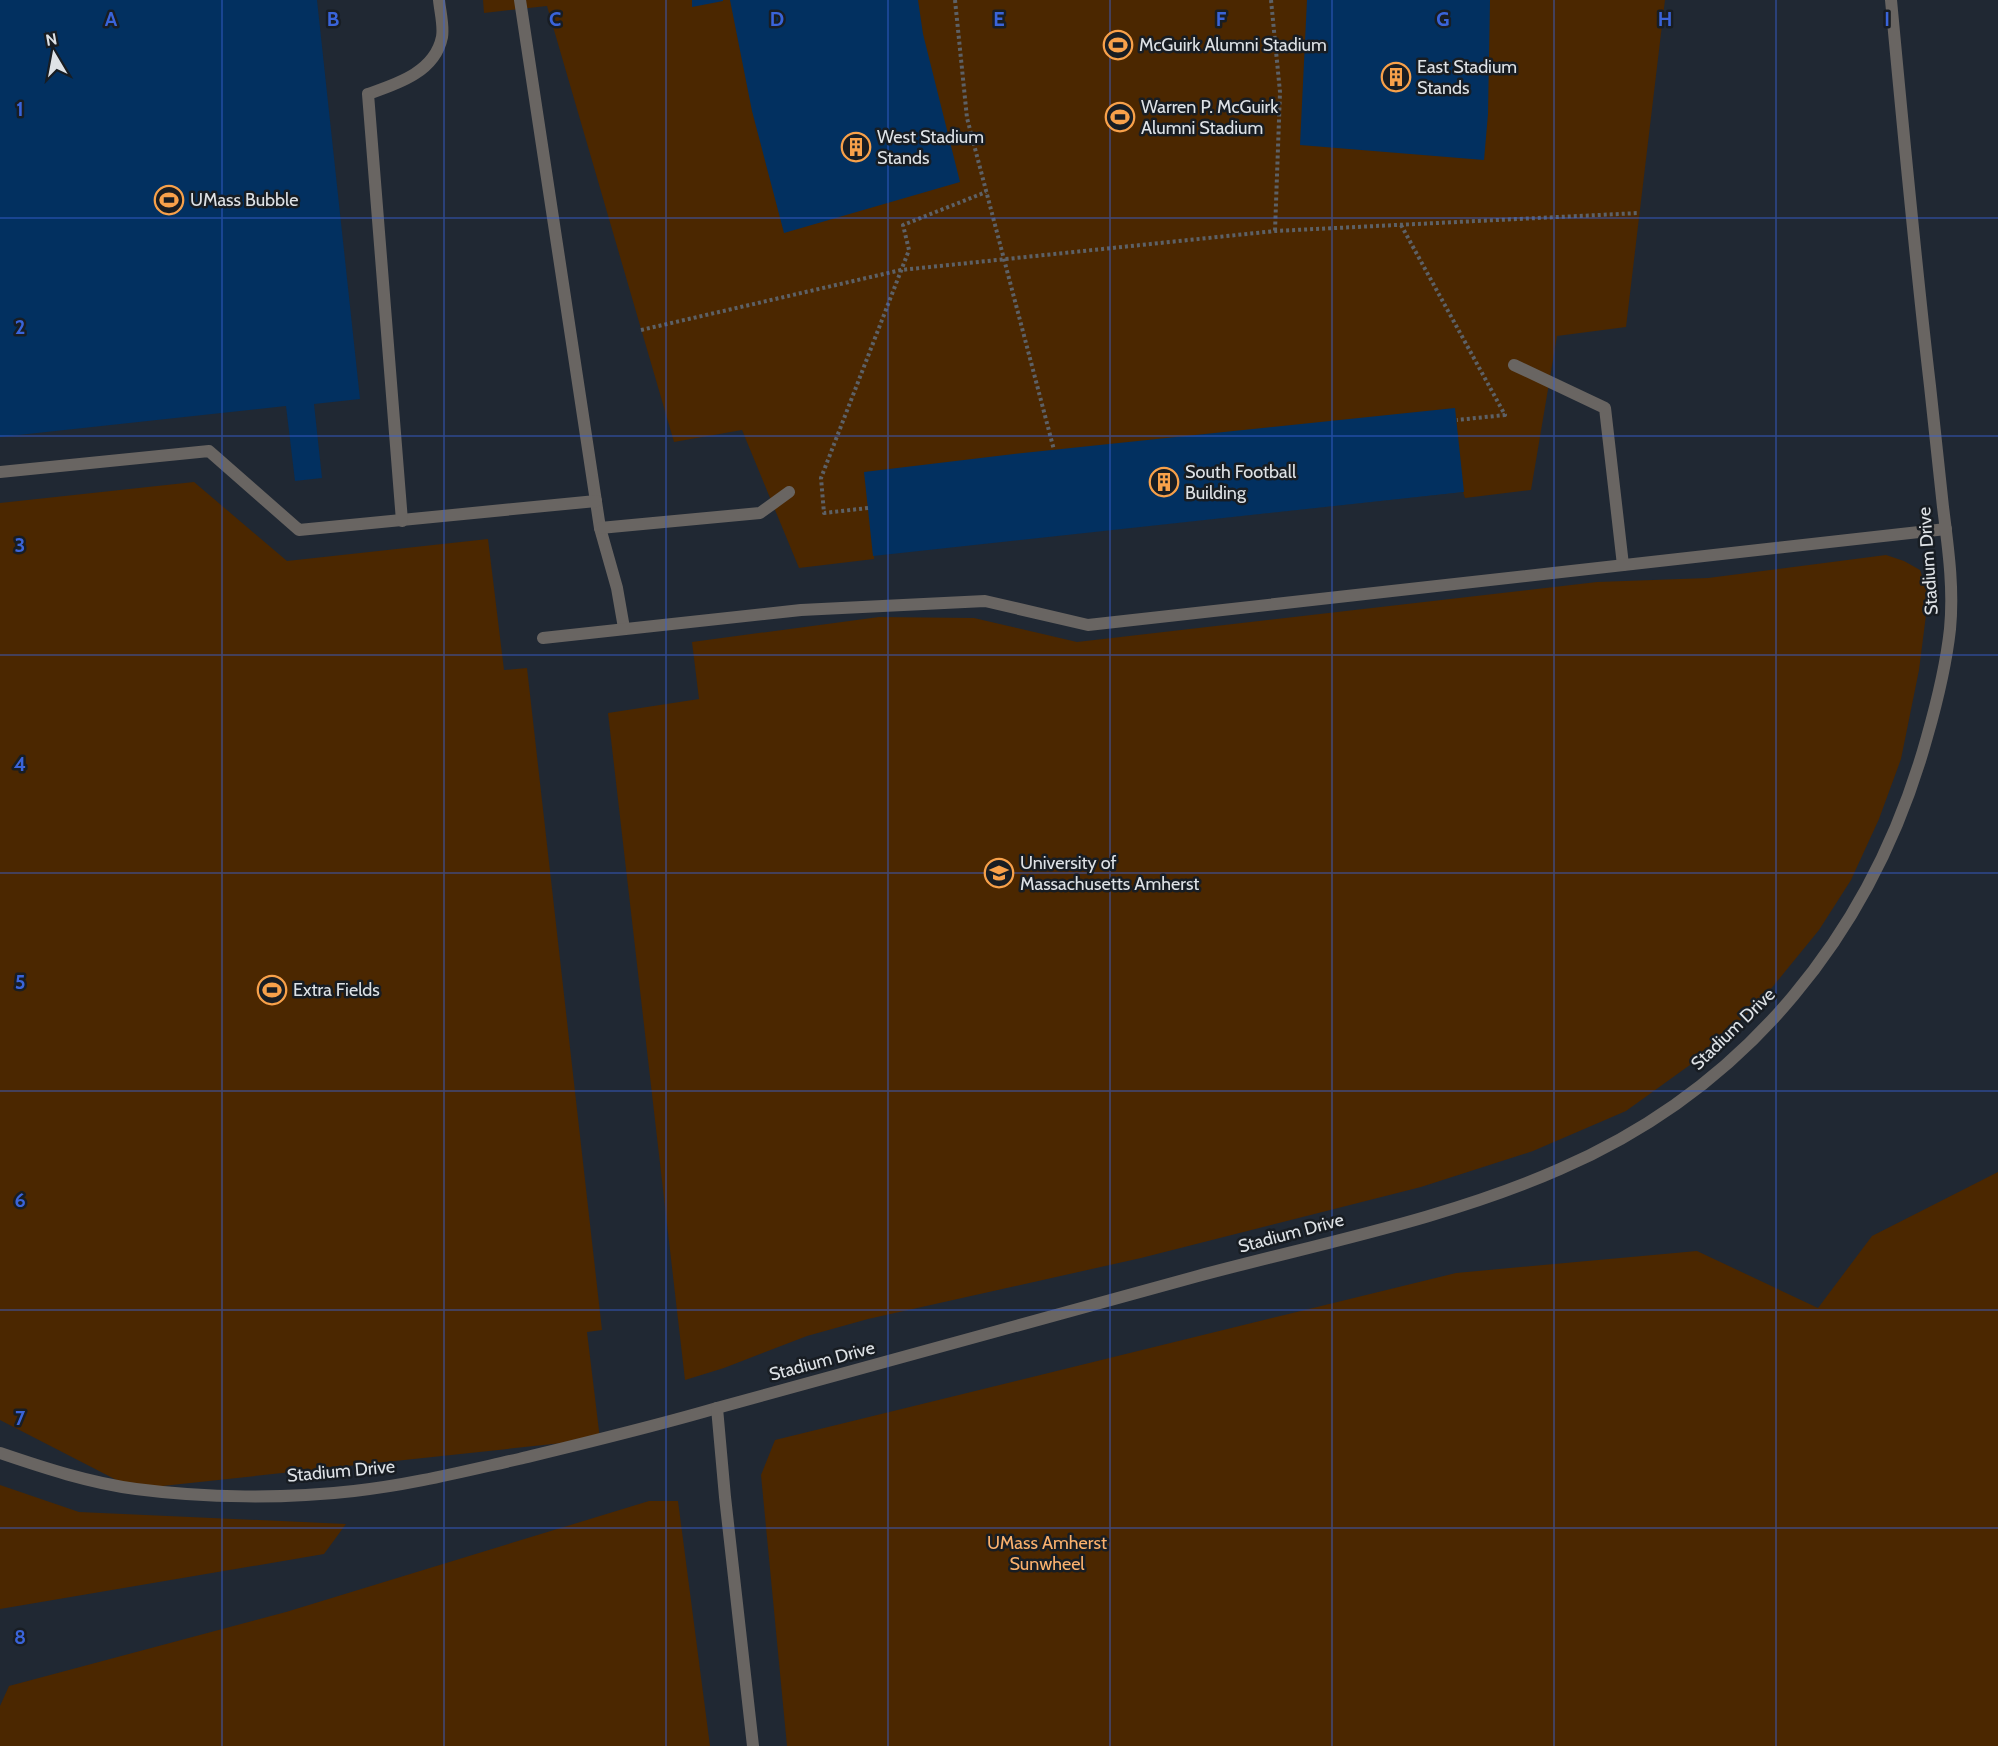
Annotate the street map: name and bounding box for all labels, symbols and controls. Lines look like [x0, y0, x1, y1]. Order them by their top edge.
text: A [105, 7, 118, 31]
text: B [327, 7, 339, 31]
text: C [549, 7, 561, 31]
text: D [770, 7, 784, 31]
text: E [993, 7, 1005, 31]
text: F [1216, 7, 1227, 31]
text: G [1436, 7, 1450, 31]
text: H [1658, 7, 1672, 31]
text: I [1884, 7, 1890, 31]
north arrow [24, 24, 84, 84]
text: N [44, 29, 59, 50]
sports icon: McGuirk Alumni Stadium [1102, 29, 1134, 61]
place label: McGuirk Alumni Stadium [1139, 34, 1327, 56]
place label: East Stadium Stands [1417, 56, 1517, 99]
building icon: East Stadium Stands [1380, 61, 1412, 93]
place label: Warren P. McGuirk Alumni Stadium [1141, 96, 1279, 139]
text: 1 [16, 97, 24, 121]
sports icon: Warren P. McGuirk Alumni Stadium [1104, 101, 1136, 133]
place label: West Stadium Stands [877, 126, 984, 169]
building icon: West Stadium Stands [840, 131, 872, 163]
sports icon: UMass Bubble [153, 184, 185, 216]
place label: UMass Bubble [190, 189, 298, 211]
text: 2 [15, 315, 25, 339]
place label: South Football Building [1185, 461, 1297, 504]
building icon: South Football Building [1148, 466, 1180, 498]
street label: Stadium Drive [1913, 506, 1943, 616]
text: 3 [15, 533, 25, 557]
text: 4 [14, 752, 26, 776]
place label: University of Massachusetts Amherst [1020, 852, 1199, 895]
school or university icon: University of Massachusetts Amherst [983, 857, 1015, 889]
text: 5 [15, 970, 25, 994]
sports icon: Extra Fields [256, 974, 288, 1006]
place label: Extra Fields [293, 979, 380, 1001]
street label: Stadium Drive [1686, 983, 1780, 1075]
text: 6 [14, 1188, 26, 1212]
street label: Stadium Drive [1236, 1208, 1346, 1258]
street label: Stadium Drive [767, 1336, 877, 1386]
text: 7 [15, 1406, 26, 1430]
street label: Stadium Drive [286, 1455, 396, 1487]
park label: UMass Amherst Sunwheel [987, 1532, 1107, 1575]
text: 8 [14, 1625, 26, 1649]

